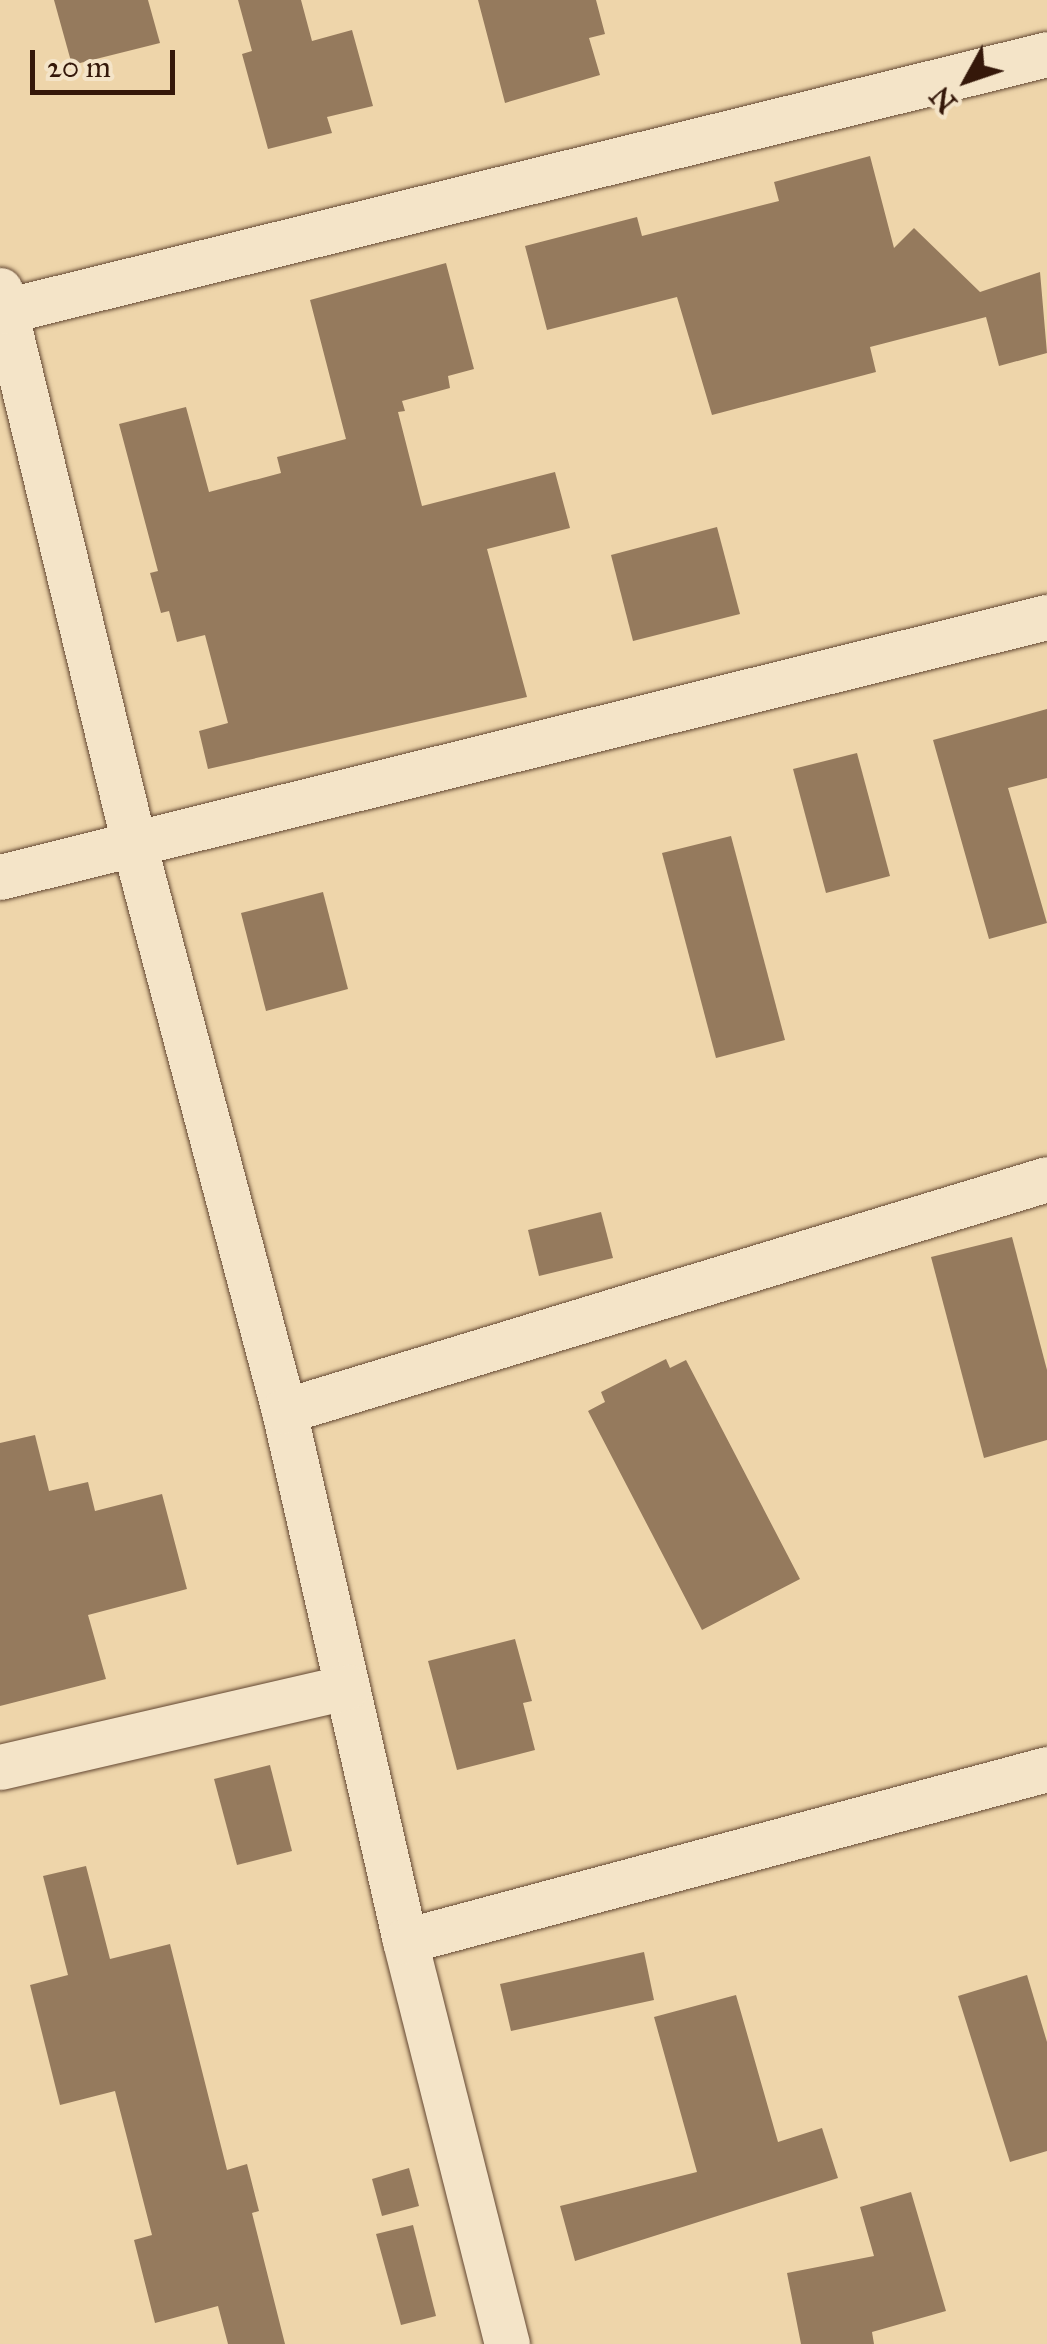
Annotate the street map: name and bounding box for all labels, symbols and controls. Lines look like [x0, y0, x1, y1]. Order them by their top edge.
scale bar [35, 30, 180, 92]
north arrow [917, 30, 1017, 130]
text: 20 m [47, 49, 111, 85]
text: N [923, 79, 965, 120]

